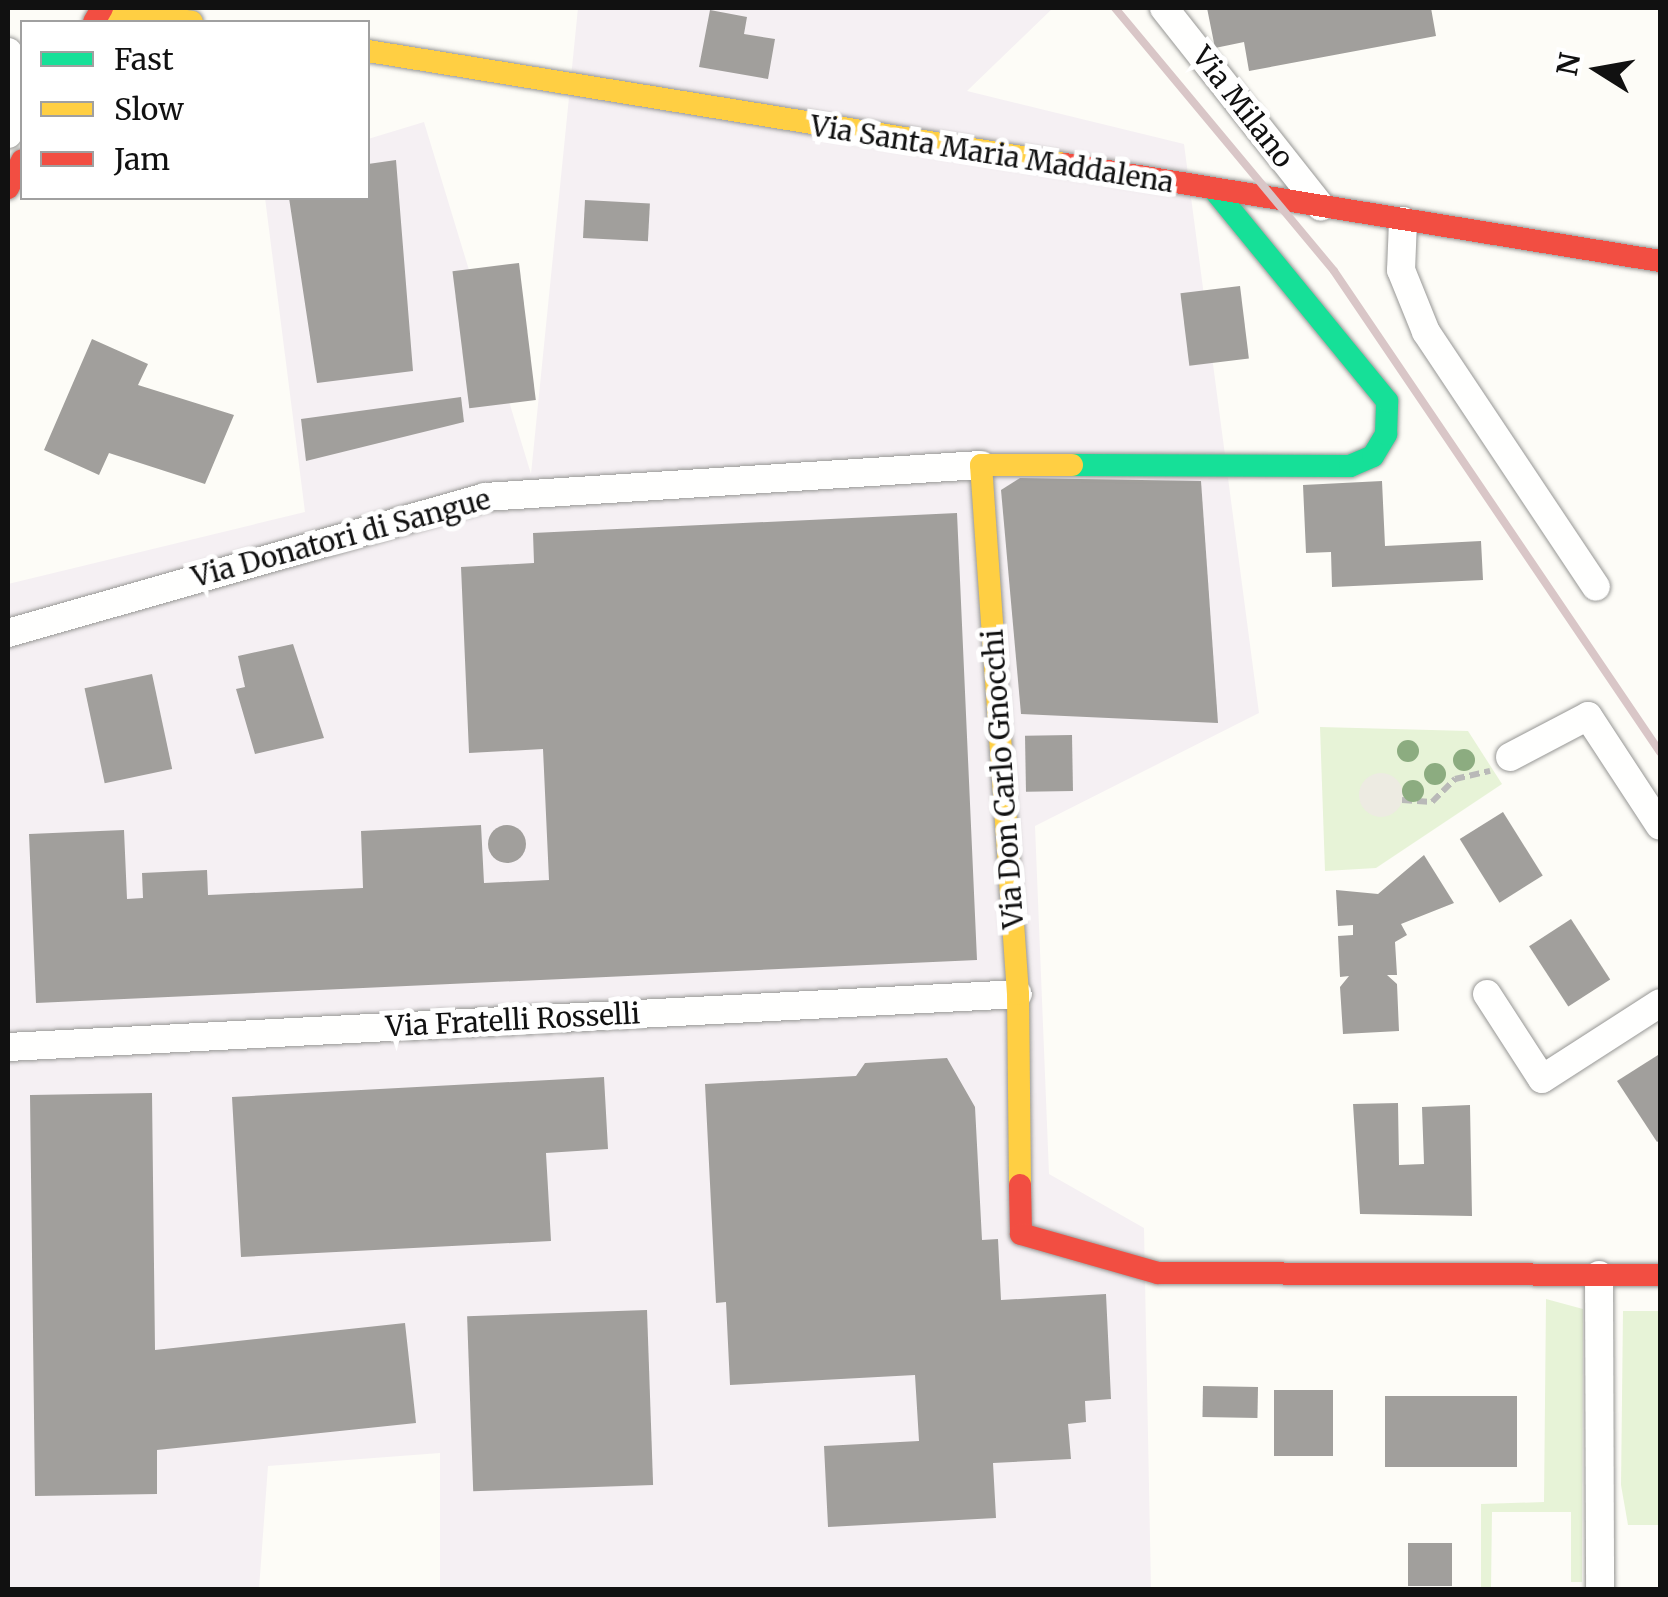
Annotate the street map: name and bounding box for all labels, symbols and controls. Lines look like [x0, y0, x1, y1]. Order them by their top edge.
legend [20, 20, 370, 200]
north arrow [1548, 20, 1648, 120]
text: Fast [114, 40, 174, 78]
street label: Via Milano [1185, 40, 1301, 174]
text: N [1549, 50, 1588, 79]
text: Slow [114, 90, 184, 128]
street label: Via Santa Maria Maddalena [808, 109, 1176, 199]
text: Jam [114, 140, 170, 178]
street label: Via Donatori di Sangue [188, 482, 494, 594]
street label: Via Don Carlo Gnocchi [976, 628, 1030, 930]
street label: Via Fratelli Rosselli [385, 997, 641, 1043]

